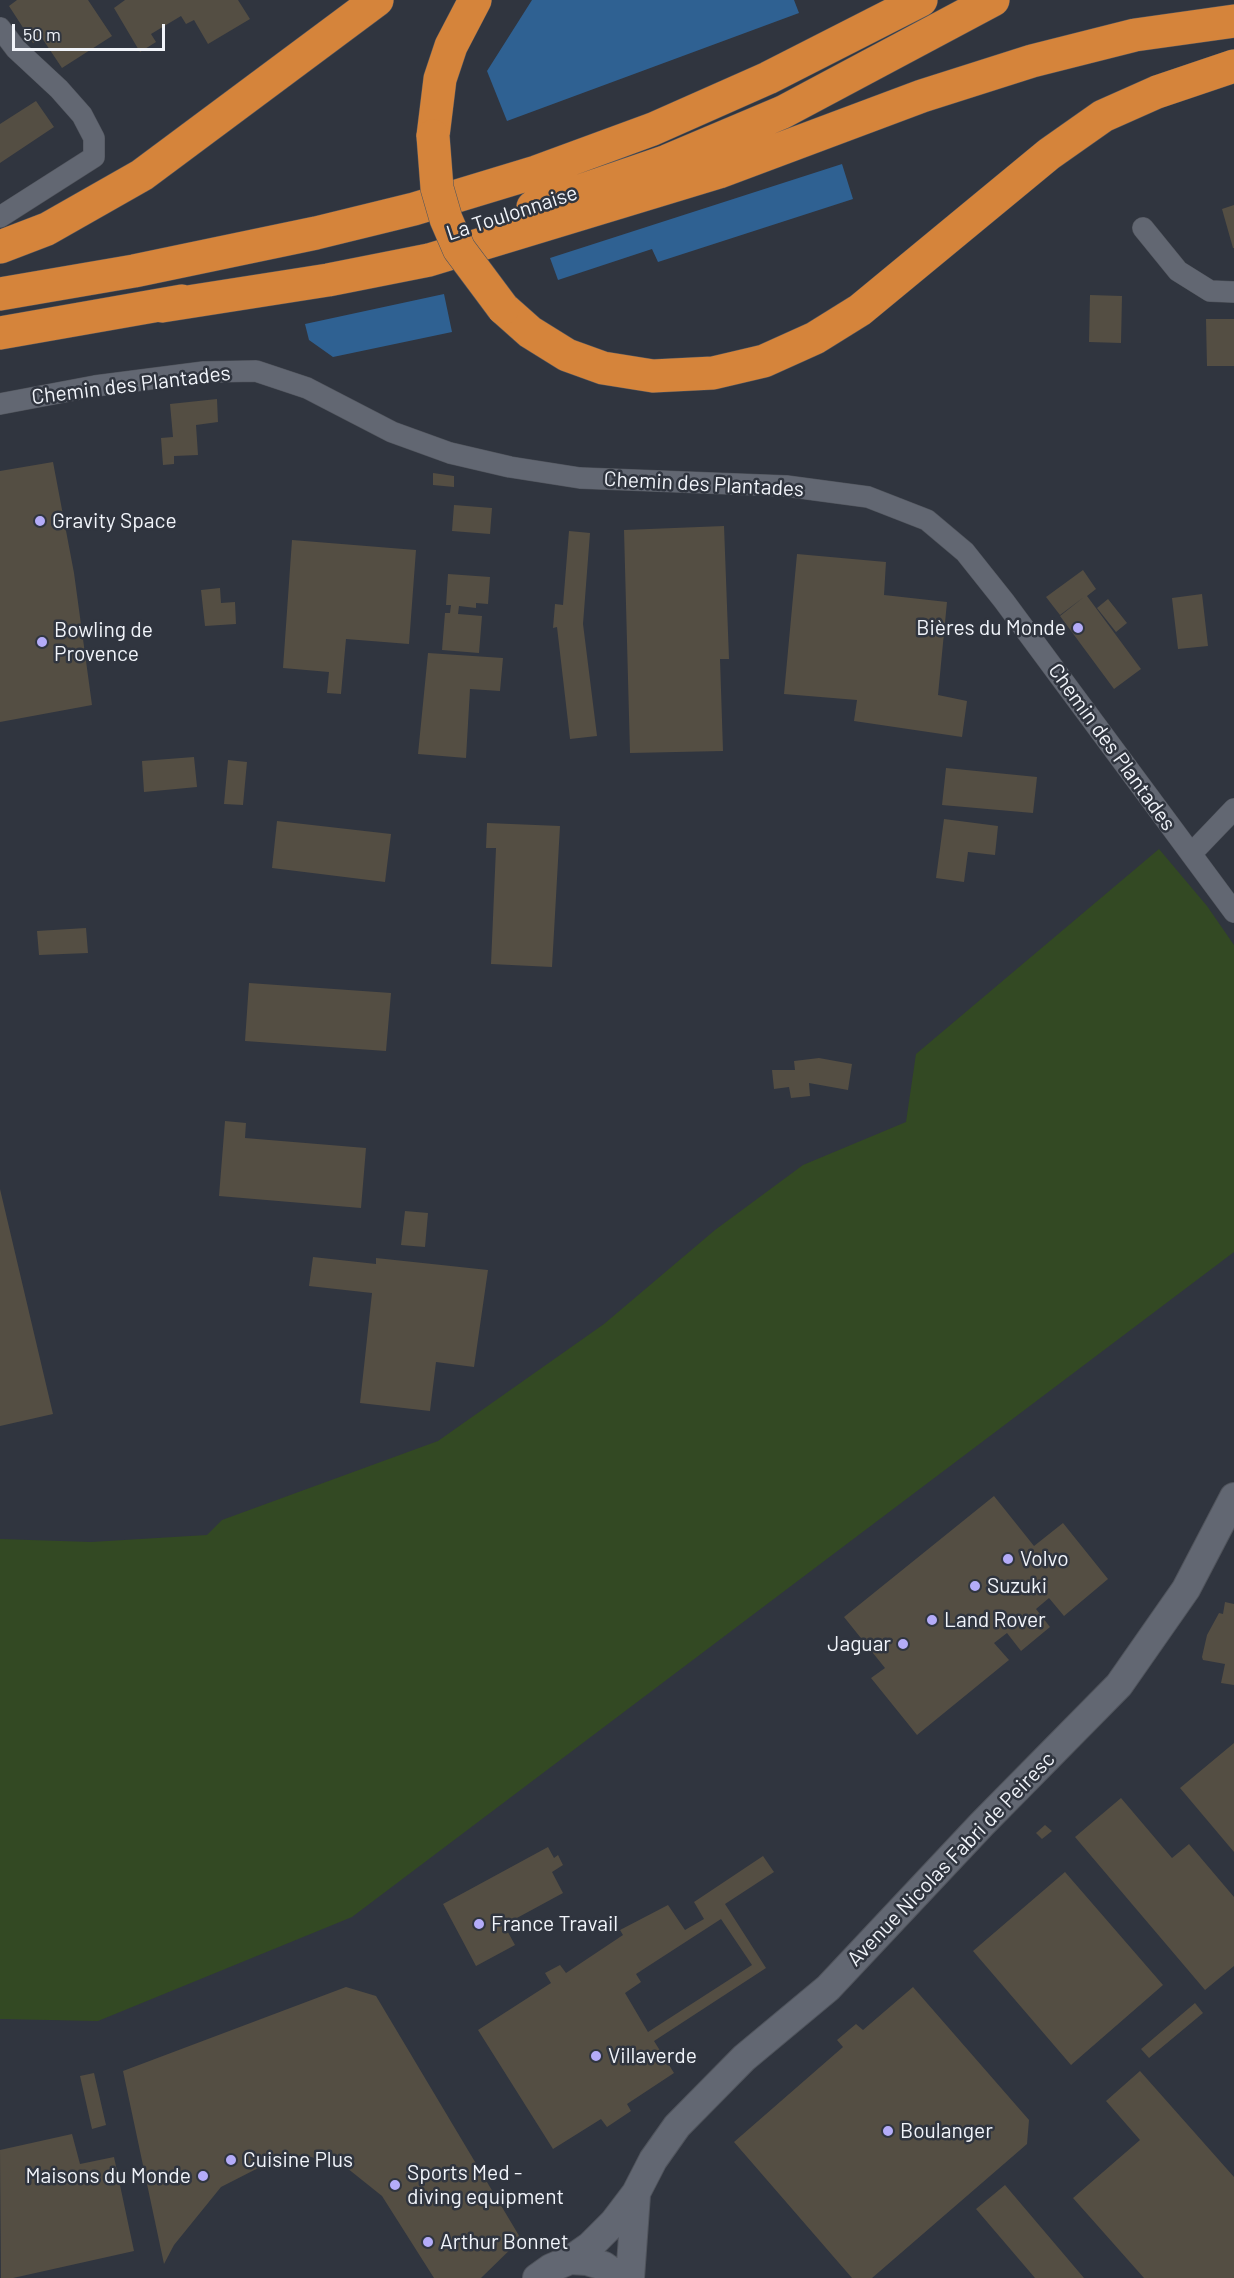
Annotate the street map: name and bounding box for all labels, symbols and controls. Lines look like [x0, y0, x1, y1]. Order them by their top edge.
scale bar [15, 12, 168, 50]
text: 50 m [23, 23, 61, 45]
street label: La Toulonnaise [443, 180, 581, 246]
street label: Chemin des Plantades [30, 360, 232, 410]
street label: Chemin des Plantades [603, 466, 805, 502]
place label: Gravity Space [52, 508, 177, 534]
marker: Gravity Space [33, 514, 47, 528]
place label: Bières du Monde [916, 615, 1066, 641]
place label: Bowling de Provence [54, 617, 153, 667]
marker: Bières du Monde [1071, 621, 1085, 635]
marker: Bowling de Provence [35, 635, 49, 649]
street label: Chemin des Plantades [1043, 659, 1181, 835]
place label: Volvo [1020, 1546, 1069, 1572]
marker: Volvo [1001, 1552, 1015, 1566]
place label: Suzuki [987, 1573, 1047, 1599]
marker: Suzuki [968, 1579, 982, 1593]
place label: Land Rover [944, 1607, 1046, 1633]
marker: Land Rover [925, 1613, 939, 1627]
place label: Jaguar [827, 1631, 891, 1657]
marker: Jaguar [896, 1637, 910, 1651]
street label: Avenue Nicolas Fabri de Peiresc [842, 1747, 1060, 1971]
place label: France Travail [491, 1911, 618, 1937]
marker: France Travail [472, 1917, 486, 1931]
place label: Villaverde [608, 2043, 697, 2069]
marker: Villaverde [589, 2049, 603, 2063]
place label: Boulanger [900, 2118, 993, 2144]
marker: Boulanger [881, 2124, 895, 2138]
place label: Cuisine Plus [243, 2147, 353, 2173]
marker: Cuisine Plus [224, 2153, 238, 2167]
place label: Sports Med - diving equipment [407, 2160, 564, 2210]
place label: Maisons du Monde [26, 2163, 191, 2189]
marker: Maisons du Monde [196, 2169, 210, 2183]
marker: Sports Med - diving equipment [388, 2178, 402, 2192]
place label: Arthur Bonnet [440, 2229, 569, 2255]
marker: Arthur Bonnet [421, 2235, 435, 2249]

